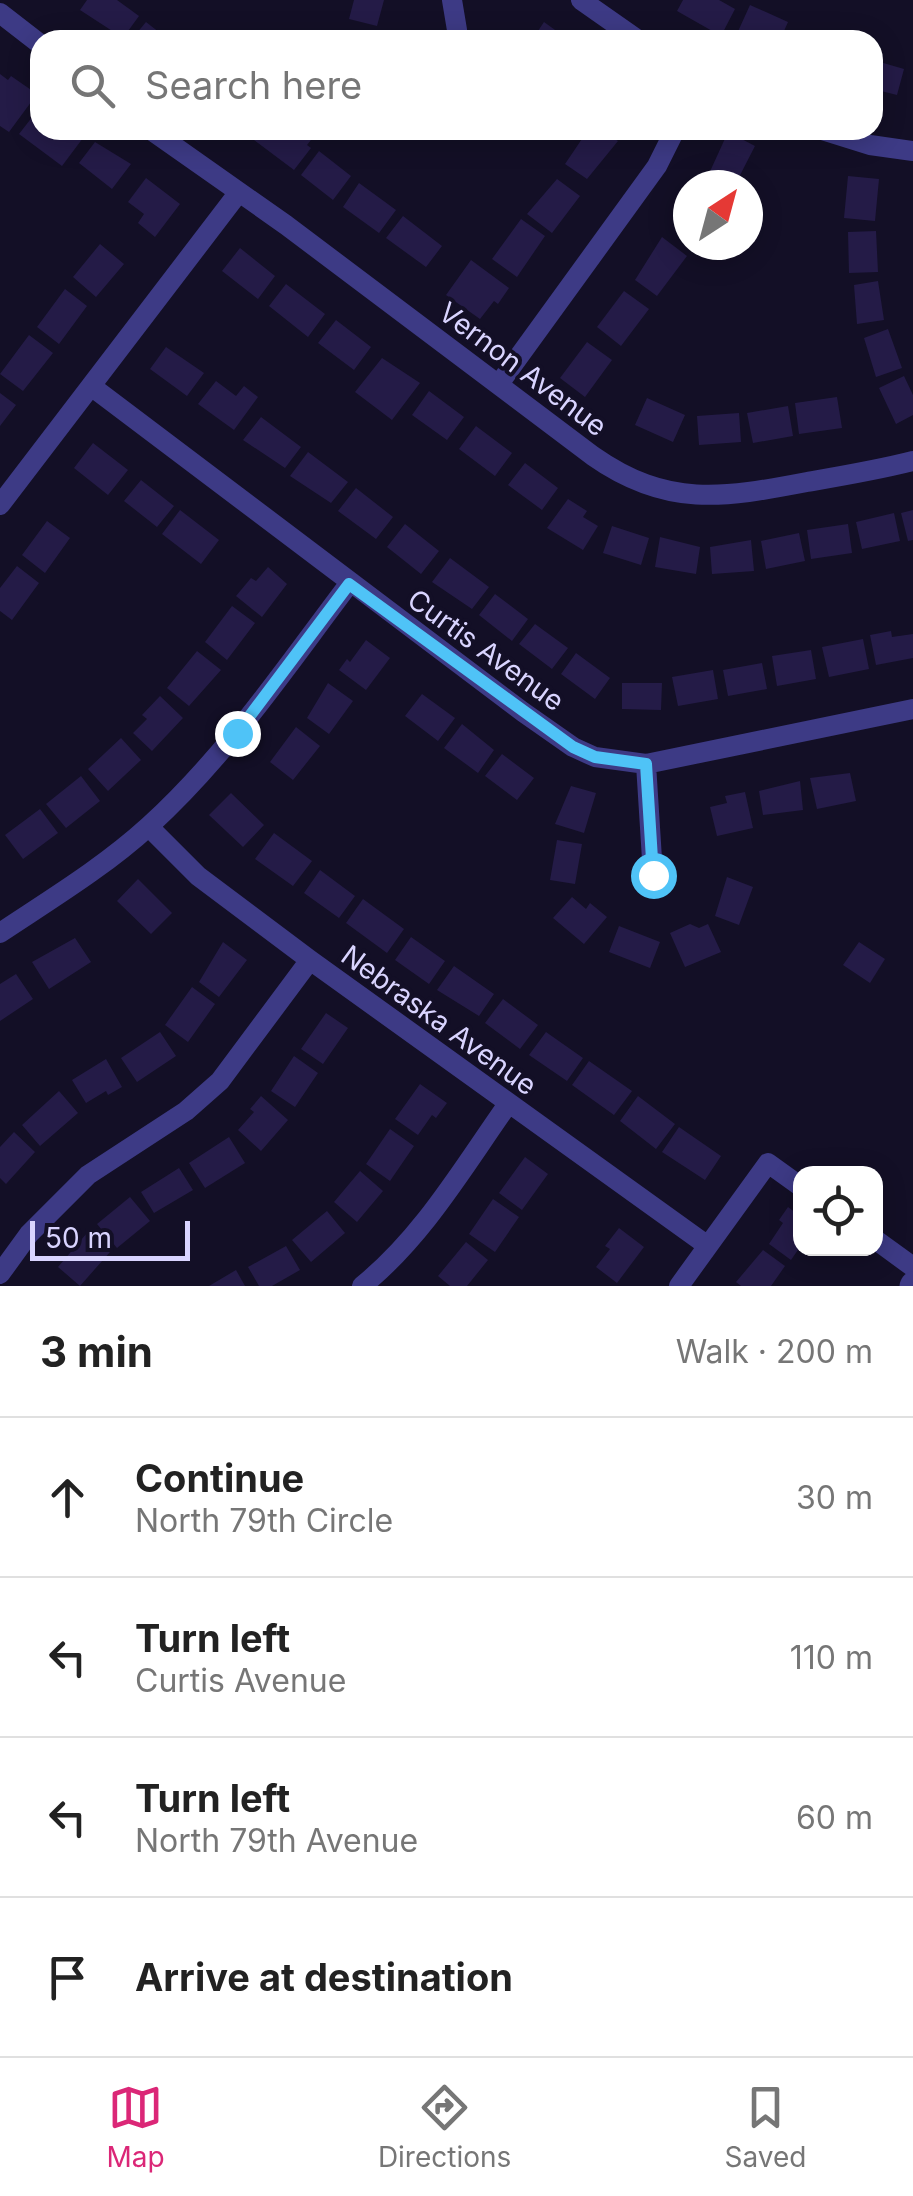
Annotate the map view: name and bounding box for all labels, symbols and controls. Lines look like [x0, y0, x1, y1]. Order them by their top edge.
search box [30, 30, 883, 140]
icon: search [65, 58, 120, 113]
text: Search here [145, 62, 362, 108]
north arrow [673, 170, 763, 260]
street label: Vernon Avenue [432, 295, 614, 443]
street label: Curtis Avenue [401, 582, 571, 718]
route end [215, 711, 261, 757]
route start [631, 853, 677, 899]
street label: Nebraska Avenue [335, 938, 543, 1102]
map controls [793, 1166, 883, 1256]
button: locate [793, 1166, 883, 1256]
scale bar [30, 1216, 190, 1260]
text: 50 m [45, 1221, 112, 1255]
text: 3 min [40, 1326, 153, 1377]
text: Walk · 200 m [676, 1332, 873, 1371]
text: Continue [135, 1455, 304, 1501]
icon: ahead [40, 1470, 95, 1525]
text: 30 m [796, 1478, 873, 1517]
text: North 79th Circle [135, 1501, 393, 1540]
text: Turn left [135, 1615, 290, 1661]
icon: left [40, 1630, 95, 1685]
text: 110 m [790, 1638, 873, 1677]
text: Curtis Avenue [135, 1661, 346, 1700]
text: Turn left [135, 1775, 290, 1821]
icon: left [40, 1790, 95, 1845]
text: 60 m [796, 1798, 873, 1837]
text: North 79th Avenue [135, 1821, 418, 1860]
icon: arrive [40, 1950, 95, 2005]
text: Arrive at destination [135, 1954, 513, 2000]
tab: Map [107, 2080, 165, 2174]
tab: Directions [378, 2080, 511, 2174]
tab: Saved [724, 2080, 806, 2174]

